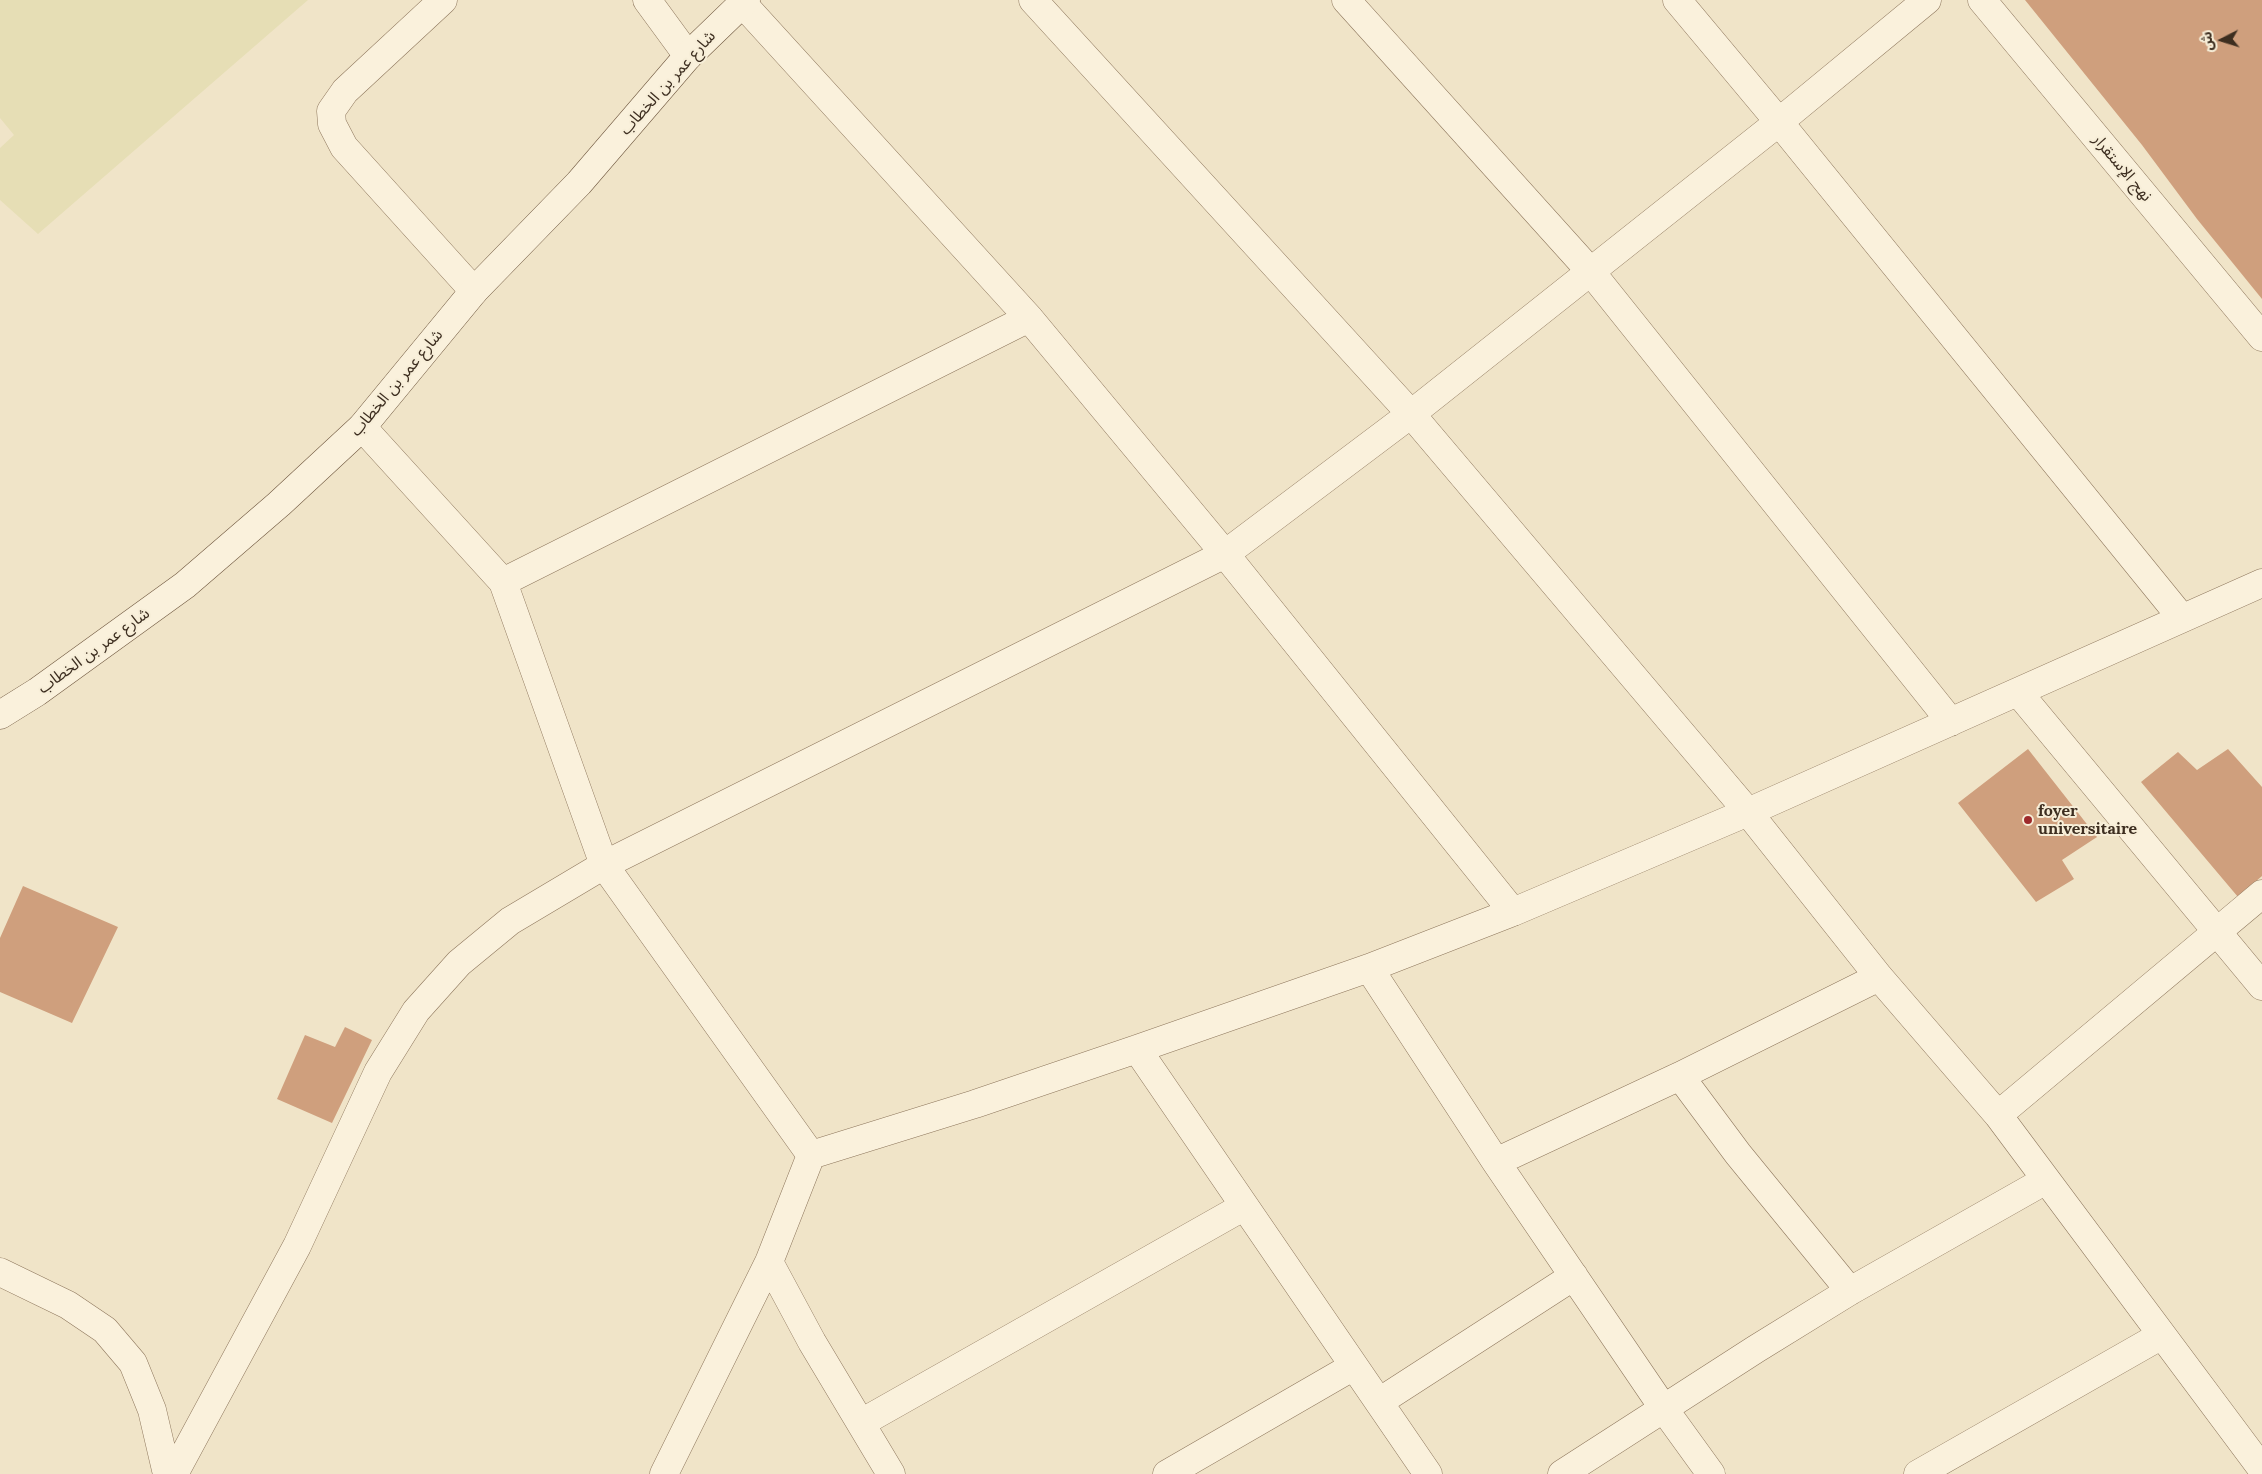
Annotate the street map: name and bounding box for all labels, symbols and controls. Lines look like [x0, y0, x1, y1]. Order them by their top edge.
north arrow [2197, 15, 2247, 65]
street label: شارع عمر بن الخطاب [616, 27, 720, 139]
text: ش [2197, 31, 2217, 52]
street label: نهج الإستقرار [2088, 130, 2156, 206]
street label: شارع عمر بن الخطاب [347, 326, 447, 440]
street label: شارع عمر بن الخطاب [34, 604, 154, 698]
place label: foyer universitaire [2038, 801, 2137, 839]
marker: foyer universitaire [2022, 814, 2034, 826]

